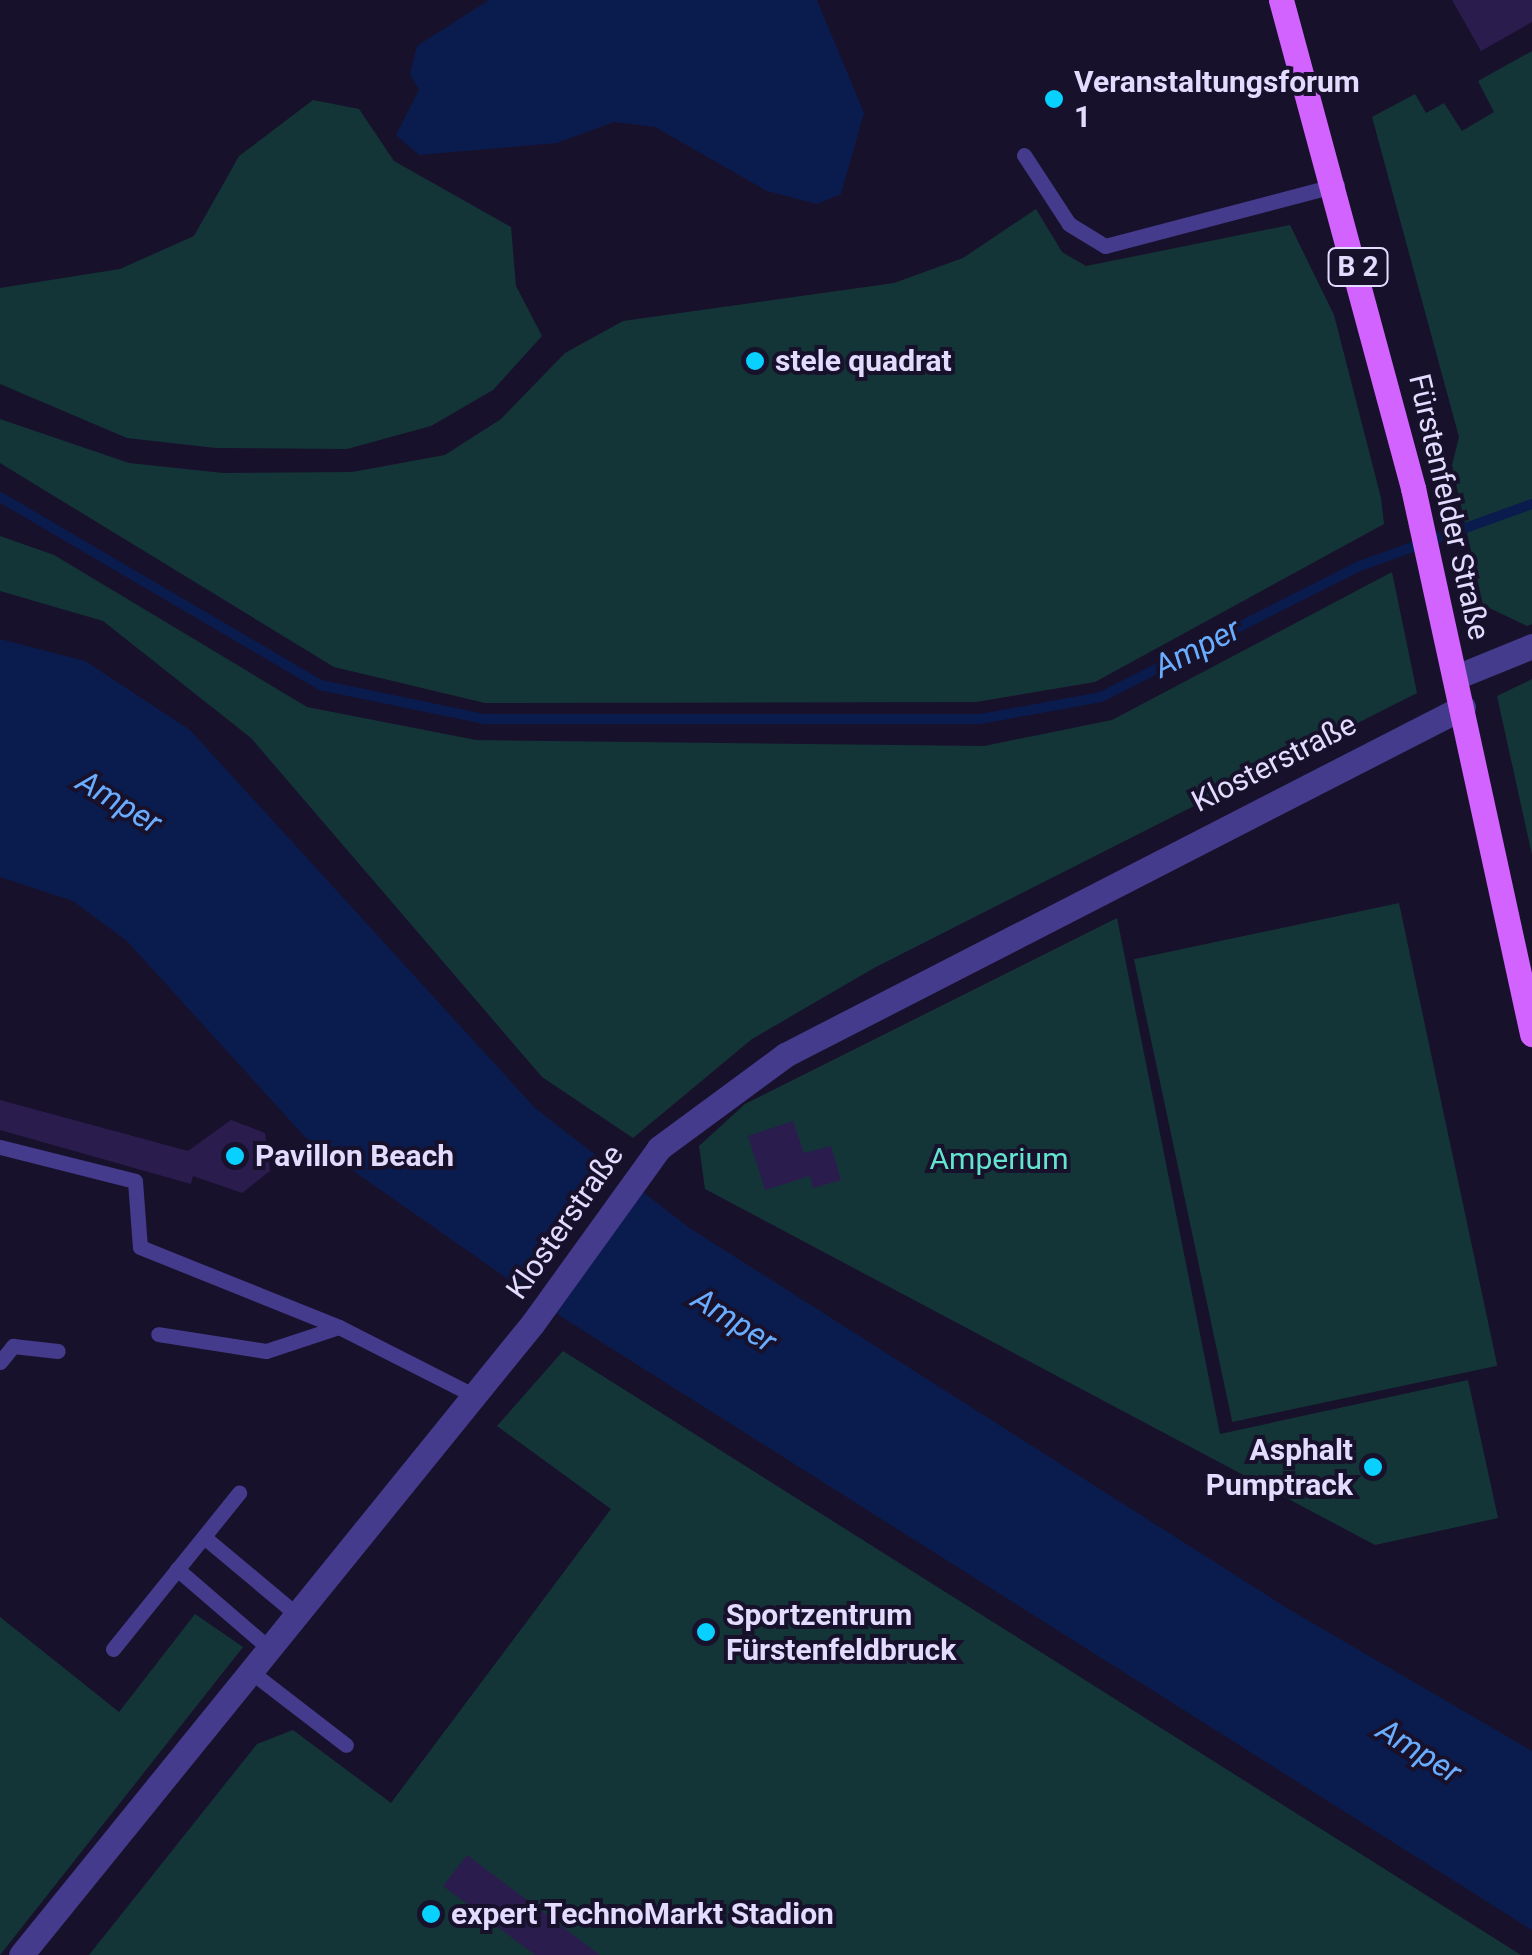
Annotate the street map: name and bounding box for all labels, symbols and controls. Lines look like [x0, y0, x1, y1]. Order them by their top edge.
place label: Veranstaltungsforum 1 [1074, 64, 1360, 134]
marker: Veranstaltungsforum 1 [1043, 88, 1065, 110]
road number: B 2 [1326, 244, 1390, 290]
place label: stele quadrat [775, 343, 952, 379]
marker: stele quadrat [744, 350, 766, 372]
street label: Fürstenfelder Straße [1401, 371, 1497, 643]
water label: Amper [1147, 610, 1247, 686]
street label: Klosterstraße [1186, 706, 1362, 820]
water label: Amper [70, 762, 168, 842]
place label: Pavillon Beach [255, 1138, 454, 1174]
street label: Klosterstraße [499, 1138, 631, 1306]
park label: Amperium [930, 1141, 1068, 1177]
marker: Pavillon Beach [224, 1145, 246, 1167]
water label: Amper [685, 1279, 783, 1361]
place label: Asphalt Pumptrack [1206, 1432, 1353, 1502]
marker: Asphalt Pumptrack [1362, 1456, 1384, 1478]
place label: Sportzentrum Fürstenfeldbruck [726, 1597, 956, 1668]
marker: Sportzentrum Fürstenfeldbruck [695, 1621, 717, 1643]
water label: Amper [1370, 1710, 1468, 1792]
place label: expert TechnoMarkt Stadion [451, 1896, 835, 1932]
marker: expert TechnoMarkt Stadion [420, 1903, 442, 1925]

